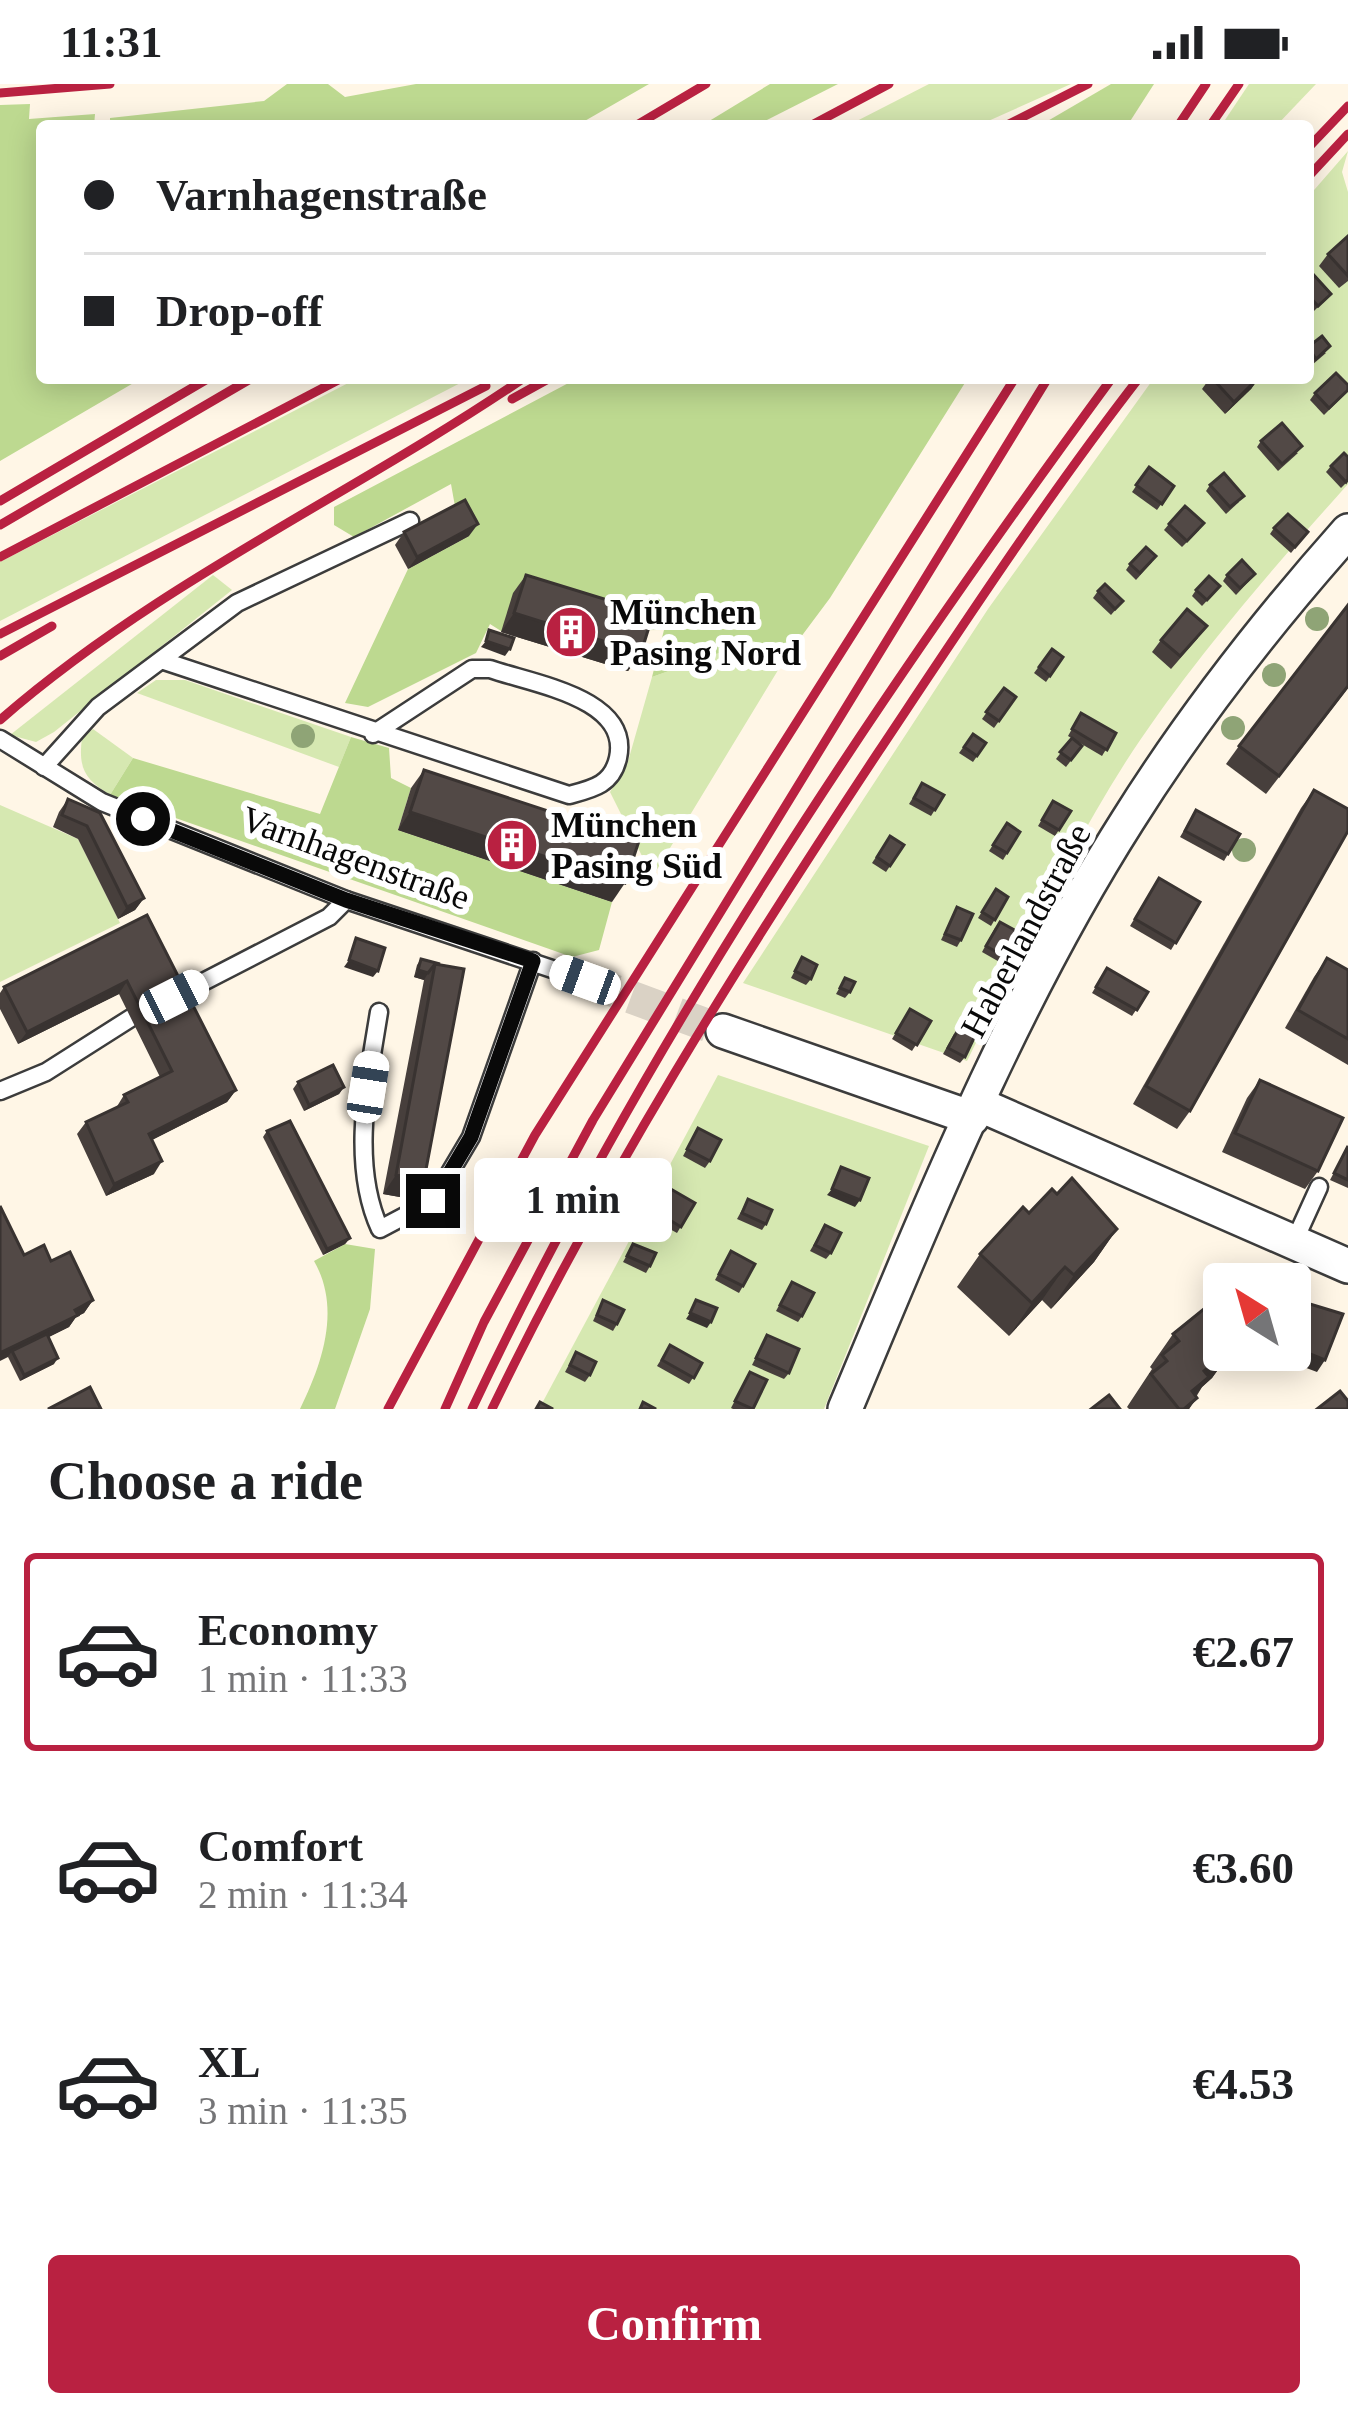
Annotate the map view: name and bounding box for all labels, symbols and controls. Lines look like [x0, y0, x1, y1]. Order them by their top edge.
text: 11:31 [60, 17, 163, 67]
text: Varnhagenstraße [156, 170, 487, 220]
text: Drop-off [156, 286, 323, 336]
place label: München Pasing Nord [610, 592, 801, 673]
building icon: München Pasing Nord [543, 604, 599, 660]
route start [116, 792, 170, 846]
street label: Varnhagenstraße [236, 798, 475, 918]
place label: München Pasing Süd [551, 805, 722, 886]
building icon: München Pasing Süd [484, 817, 540, 873]
street label: Haberlandstraße [953, 817, 1099, 1044]
car [545, 951, 625, 1009]
car [134, 965, 214, 1029]
car [345, 1049, 391, 1125]
callout: 1 min [475, 1159, 673, 1243]
route end [406, 1174, 460, 1228]
text: 1 min [526, 1178, 620, 1221]
north arrow [1203, 1263, 1311, 1371]
map controls [1203, 1263, 1311, 1371]
text: Choose a ride [48, 1451, 363, 1511]
icon: car [54, 1598, 162, 1706]
text: Economy [198, 1605, 378, 1655]
text: €2.67 [1193, 1627, 1294, 1677]
text: 1 min · 11:33 [198, 1657, 408, 1700]
icon: car [54, 1814, 162, 1922]
text: Comfort [198, 1821, 363, 1871]
text: €3.60 [1193, 1843, 1294, 1893]
text: 2 min · 11:34 [198, 1873, 408, 1916]
icon: car [54, 2030, 162, 2138]
text: XL [198, 2037, 261, 2087]
text: €4.53 [1193, 2059, 1294, 2109]
text: 3 min · 11:35 [198, 2089, 408, 2132]
button: Confirm [48, 2255, 1300, 2393]

